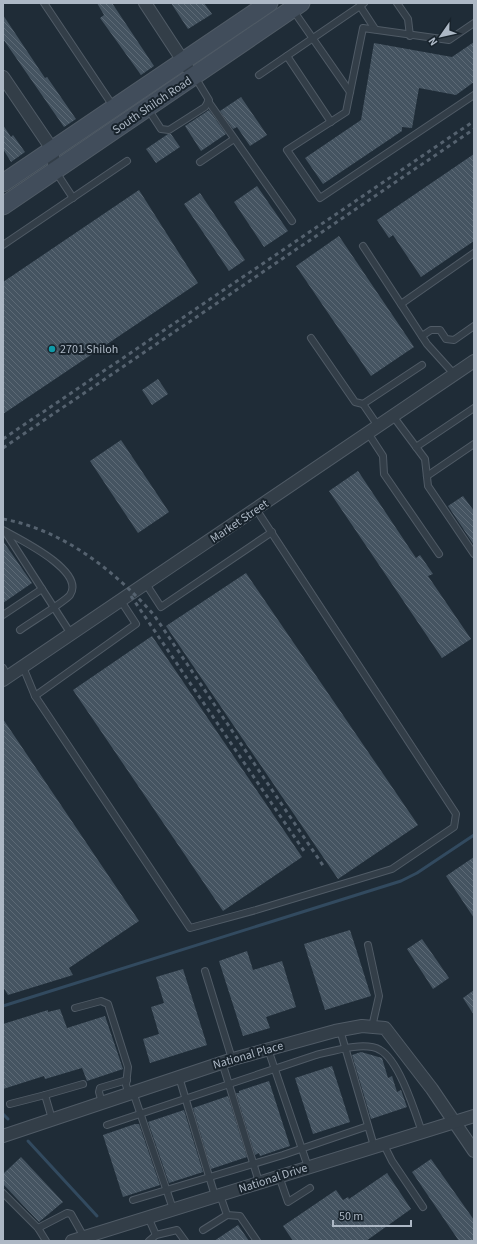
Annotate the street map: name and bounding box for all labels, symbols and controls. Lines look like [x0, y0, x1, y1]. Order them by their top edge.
north arrow [421, 16, 461, 56]
text: N [425, 34, 441, 49]
street label: South Shiloh Road [109, 72, 195, 138]
place label: 2701 Shiloh [60, 341, 118, 358]
marker: 2701 Shiloh [47, 344, 57, 354]
street label: Market Street [207, 496, 272, 547]
street label: National Place [211, 1037, 285, 1074]
street label: National Drive [237, 1159, 310, 1198]
scale bar [333, 1202, 411, 1228]
text: 50 m [339, 1208, 363, 1225]

